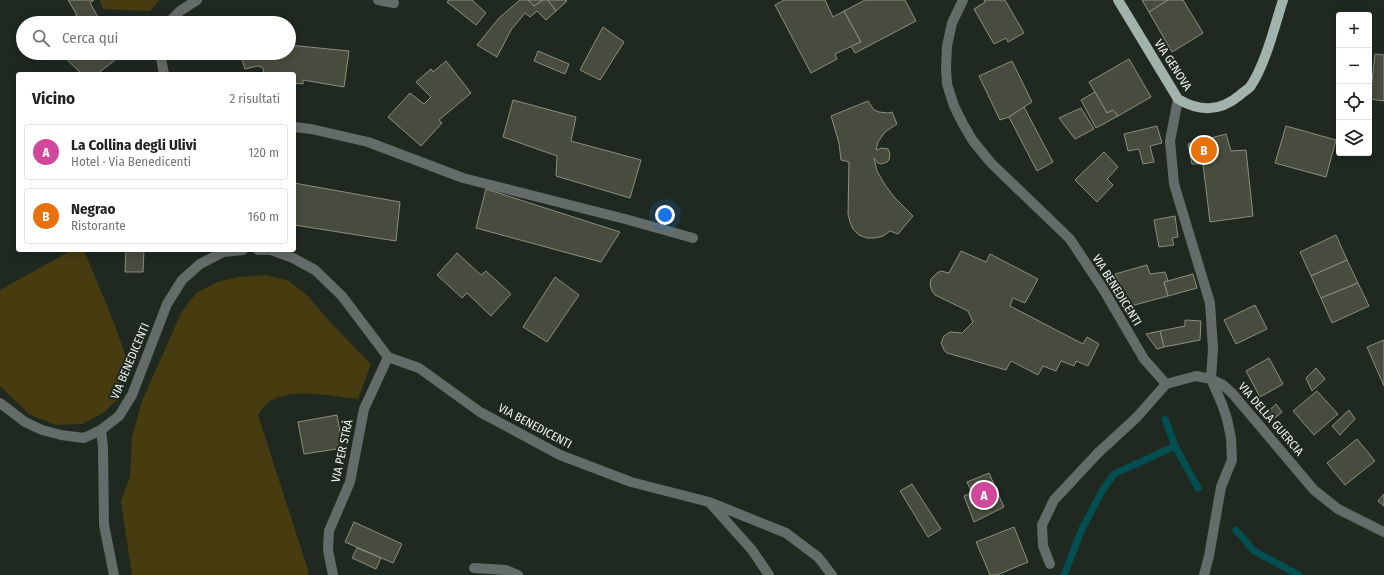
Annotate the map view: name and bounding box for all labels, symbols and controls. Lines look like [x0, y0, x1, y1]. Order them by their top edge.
map controls [1336, 12, 1372, 156]
button: + [1336, 12, 1372, 48]
search box [16, 16, 296, 60]
icon: search [30, 27, 52, 49]
text: Cerca qui [62, 29, 118, 47]
street label: VIA GENOVA [1151, 37, 1195, 94]
button: − [1336, 48, 1372, 84]
button: locate [1336, 84, 1372, 120]
text: Vicino [32, 88, 75, 109]
text: 2 risultati [230, 91, 280, 106]
button: layers [1336, 120, 1372, 156]
pin: B [1191, 135, 1217, 165]
text: La Collina degli Ulivi [71, 136, 197, 154]
text: A [42, 145, 50, 160]
text: 120 m [248, 145, 279, 160]
text: Hotel · Via Benedicenti [71, 154, 191, 169]
text: Negrao [71, 200, 116, 218]
your location [655, 205, 675, 225]
text: B [42, 209, 50, 224]
text: 160 m [248, 209, 279, 224]
text: Ristorante [71, 218, 126, 233]
street label: VIA BENEDICENTI [1090, 252, 1144, 328]
street label: VIA BENEDICENTI [108, 321, 152, 401]
street label: VIA DELLA GUERCIA [1235, 380, 1307, 459]
street label: VIA BENEDICENTI [496, 401, 574, 451]
street label: VIA PER STRÀ [328, 417, 356, 484]
pin: A [971, 480, 997, 510]

